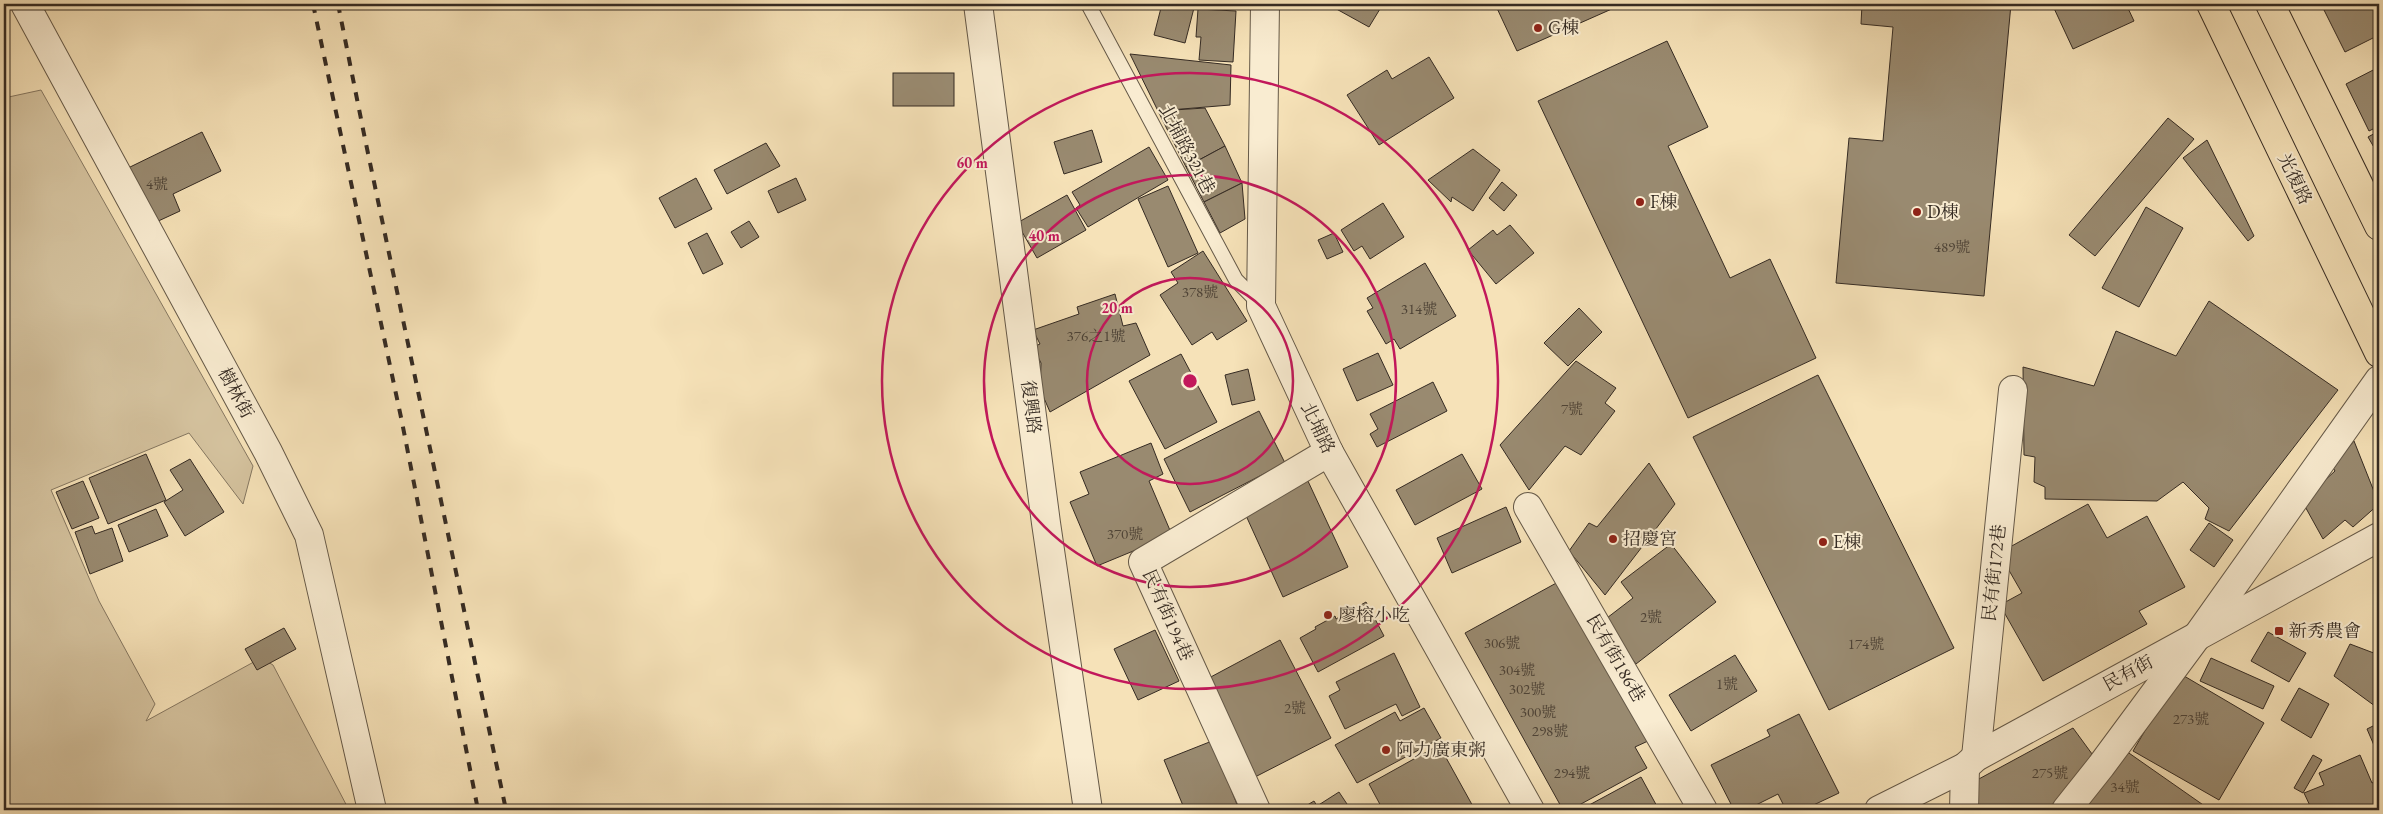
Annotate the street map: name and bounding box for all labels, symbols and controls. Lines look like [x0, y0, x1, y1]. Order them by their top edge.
place label: G棟 [1548, 16, 1579, 39]
marker: G棟 [1532, 22, 1544, 34]
street label: 北埔路321巷 [1154, 100, 1221, 197]
street label: 光復路 [2273, 149, 2318, 208]
text: 60 m [956, 153, 988, 172]
house number: 4號 [146, 174, 168, 193]
place label: F棟 [1650, 190, 1677, 213]
marker: F棟 [1634, 196, 1646, 208]
place label: D棟 [1927, 200, 1959, 223]
marker: D棟 [1911, 206, 1923, 218]
text: 40 m [1028, 226, 1060, 245]
house number: 489號 [1934, 237, 1970, 256]
house number: 378號 [1182, 282, 1218, 301]
text: 20 m [1101, 298, 1133, 317]
house number: 314號 [1401, 299, 1437, 318]
house number: 376之1號 [1067, 326, 1125, 345]
street label: 樹林街 [214, 364, 259, 422]
centre of rings [1181, 372, 1199, 390]
street label: 復興路 [1017, 379, 1046, 435]
street label: 北埔路 [1296, 398, 1341, 457]
house number: 7號 [1561, 399, 1583, 418]
street label: 民有街172巷 [1977, 523, 2010, 623]
house number: 370號 [1107, 524, 1143, 543]
place label: 招慶宮 [1623, 527, 1677, 550]
place label: E棟 [1833, 530, 1861, 553]
marker: 招慶宮 [1607, 533, 1619, 545]
marker: E棟 [1817, 536, 1829, 548]
street label: 民有街194巷 [1138, 565, 1199, 664]
place label: 廖榕小吃 [1338, 603, 1410, 626]
house number: 2號 [1640, 607, 1662, 626]
marker: 廖榕小吃 [1322, 609, 1334, 621]
street label: 民有街186巷 [1582, 610, 1651, 706]
place label: 新秀農會 [2289, 619, 2361, 642]
marker: 新秀農會 [2273, 625, 2285, 637]
house number: 306號 [1484, 633, 1520, 652]
house number: 174號 [1848, 634, 1884, 653]
street label: 民有街 [2099, 649, 2157, 696]
house number: 304號 [1499, 660, 1535, 679]
house number: 1號 [1716, 674, 1738, 693]
house number: 302號 [1509, 679, 1545, 698]
house number: 2號 [1284, 698, 1306, 717]
house number: 300號 [1520, 702, 1556, 721]
house number: 273號 [2173, 709, 2209, 728]
house number: 298號 [1532, 721, 1568, 740]
place label: 阿力廣東粥 [1396, 738, 1486, 761]
marker: 阿力廣東粥 [1380, 744, 1392, 756]
house number: 294號 [1554, 763, 1590, 782]
house number: 275號 [2032, 763, 2068, 782]
house number: 34號 [2110, 777, 2140, 796]

